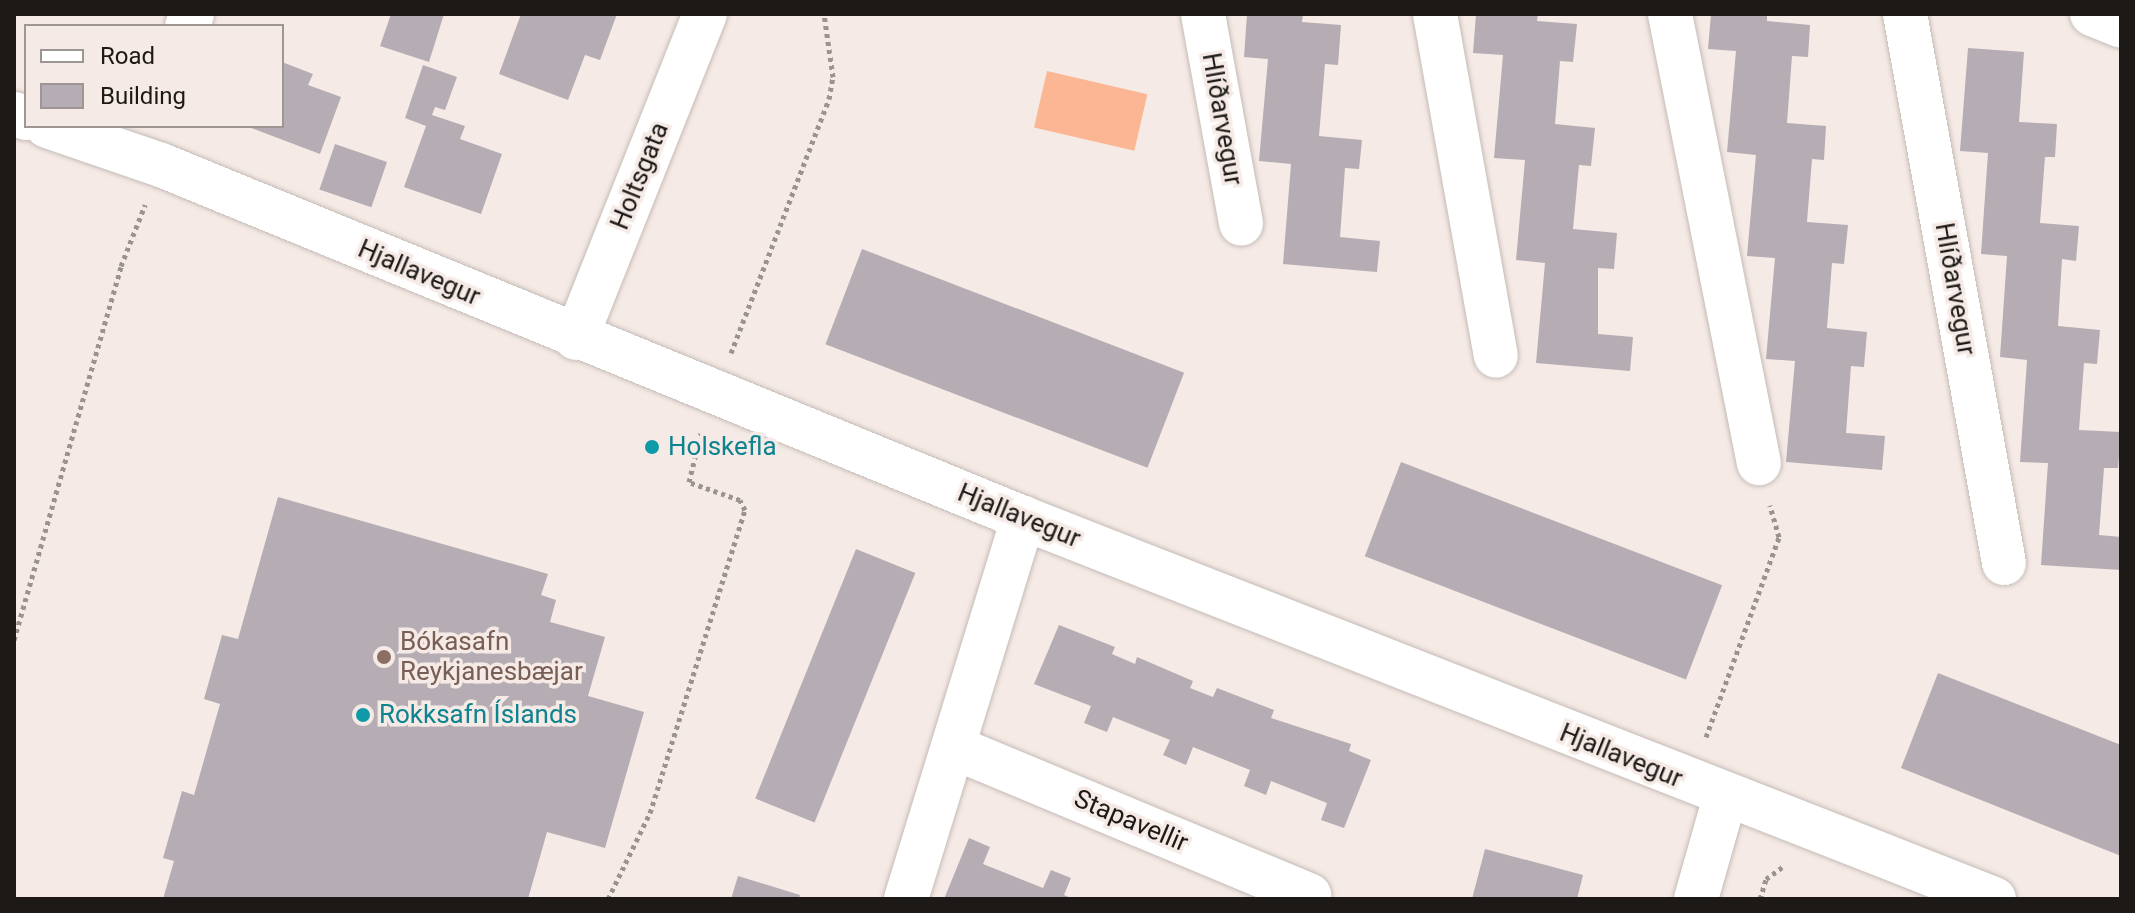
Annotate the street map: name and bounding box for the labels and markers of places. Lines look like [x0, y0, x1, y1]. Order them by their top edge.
place label: Holskefla [668, 431, 777, 463]
marker: Holskefla [643, 438, 661, 456]
place label: Bókasafn Reykjanesbæjar [400, 626, 583, 688]
marker: Bókasafn Reykjanesbæjar [375, 648, 393, 666]
place label: Rokksafn Íslands [379, 699, 577, 731]
marker: Rokksafn Íslands [354, 706, 372, 724]

